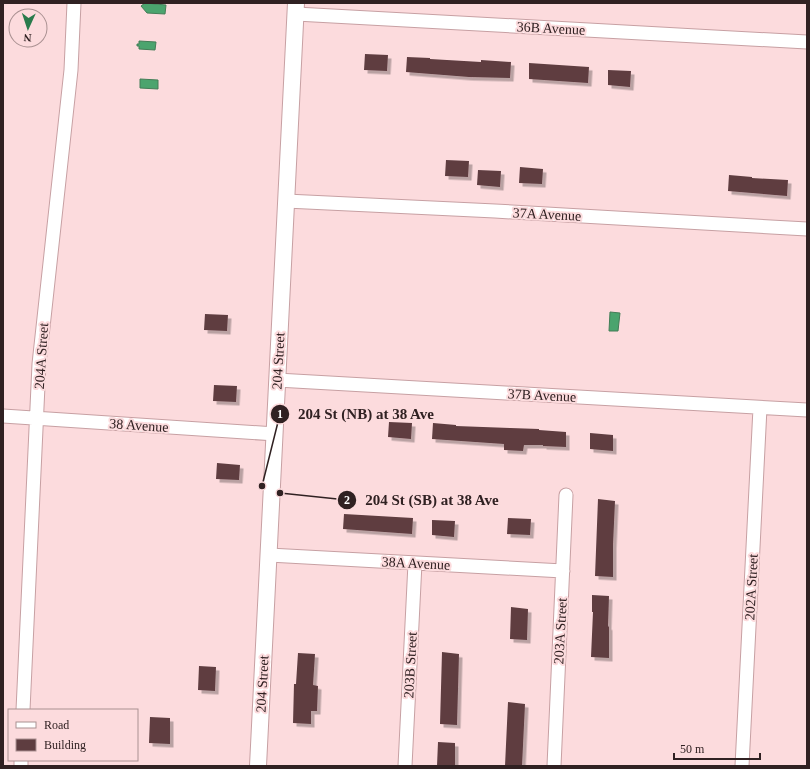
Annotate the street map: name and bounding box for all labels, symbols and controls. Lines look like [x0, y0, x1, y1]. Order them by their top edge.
north arrow [8, 8, 48, 48]
street label: 36B Avenue [516, 19, 586, 38]
text: N [23, 32, 32, 44]
street label: 37A Avenue [512, 205, 582, 224]
street label: 204A Street [32, 322, 51, 390]
street label: 204 Street [270, 332, 287, 390]
street label: 37B Avenue [507, 386, 577, 405]
callout: 204 St (NB) at 38 Ave [270, 401, 443, 428]
text: 204 St (NB) at 38 Ave [298, 406, 434, 423]
text: 1 [277, 407, 283, 421]
street label: 38 Avenue [109, 416, 169, 435]
callout: 204 St (SB) at 38 Ave [337, 487, 507, 514]
text: 204 St (SB) at 38 Ave [365, 492, 499, 509]
text: 2 [344, 493, 350, 507]
street label: 202A Street [742, 553, 761, 621]
street label: 38A Avenue [381, 554, 451, 573]
street label: 203A Street [551, 597, 570, 665]
street label: 203B Street [401, 631, 420, 699]
street label: 204 Street [254, 655, 271, 713]
legend [8, 709, 138, 761]
text: Road [44, 718, 69, 732]
scale bar [674, 735, 760, 761]
text: Building [44, 738, 86, 752]
text: 50 m [680, 742, 705, 756]

